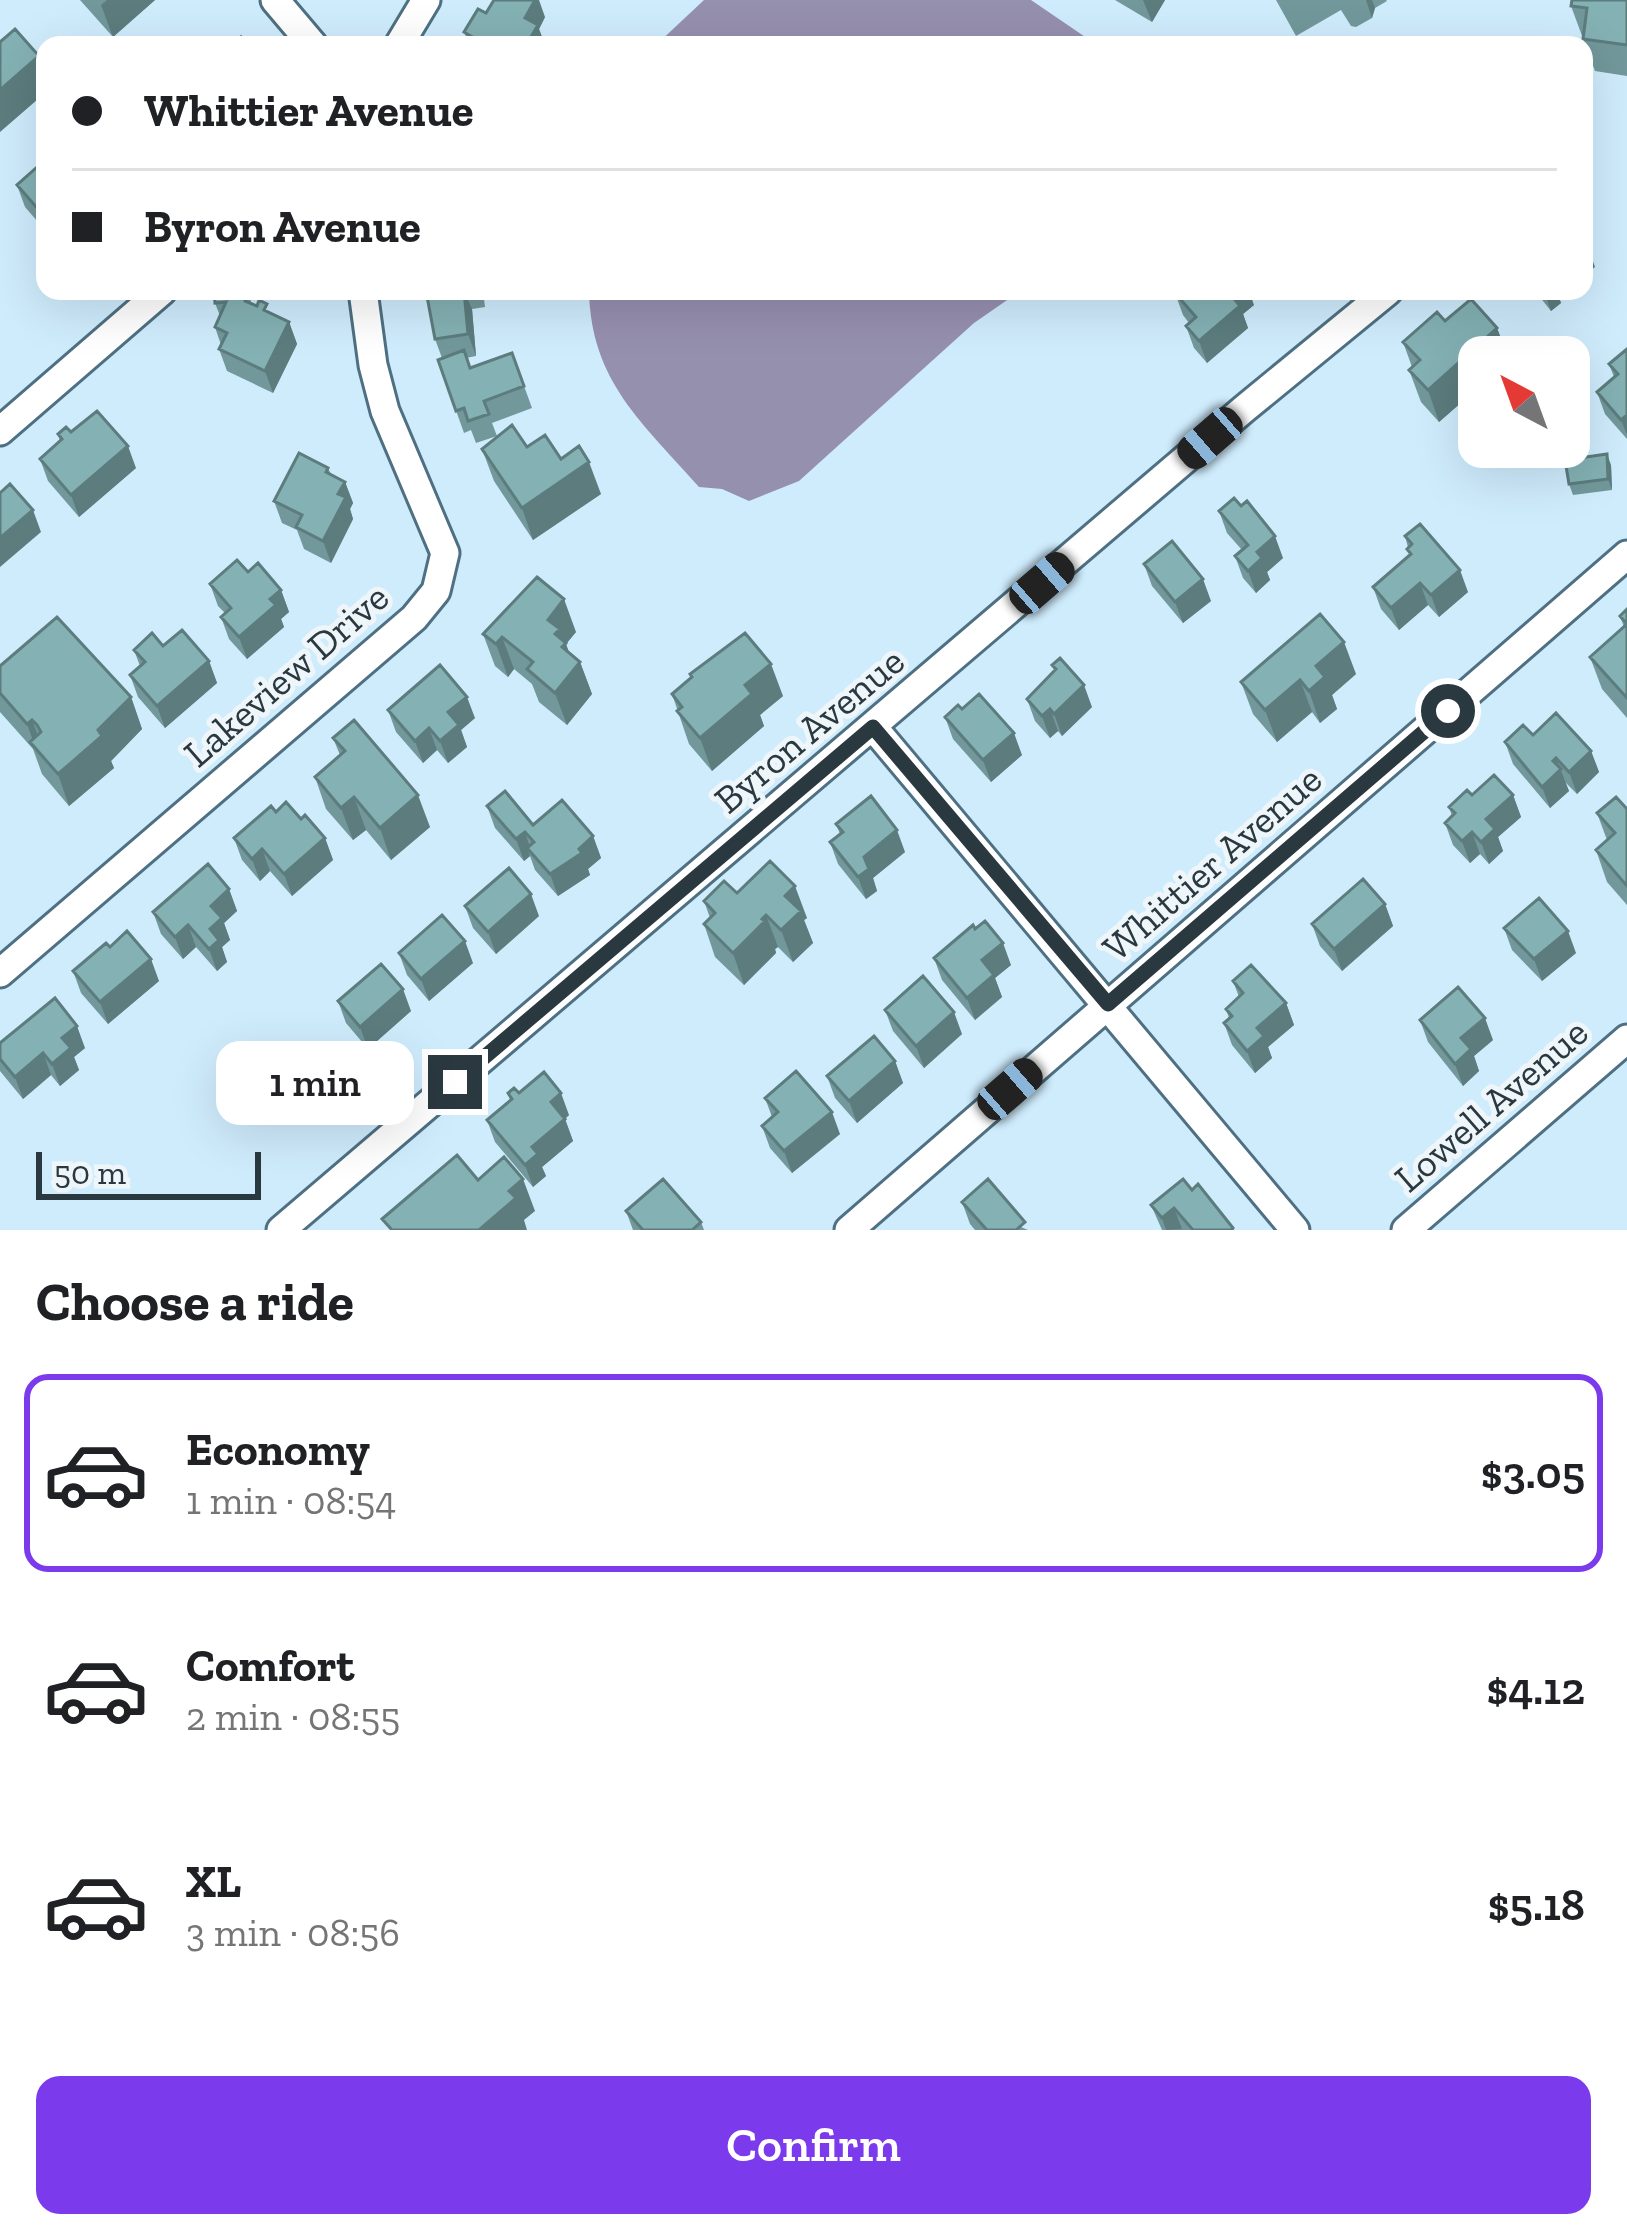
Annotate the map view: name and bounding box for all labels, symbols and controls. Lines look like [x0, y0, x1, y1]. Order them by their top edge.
text: Whittier Avenue [144, 84, 474, 138]
text: Byron Avenue [144, 200, 421, 254]
north arrow [1458, 336, 1590, 468]
map controls [1458, 336, 1590, 468]
car [1171, 401, 1249, 475]
car [1003, 546, 1081, 620]
street label: Lakeview Drive [174, 573, 398, 777]
street label: Byron Avenue [705, 637, 913, 823]
route start [1421, 684, 1475, 738]
street label: Whittier Avenue [1093, 755, 1331, 971]
street label: Lowell Avenue [1385, 1008, 1597, 1202]
callout: 1 min [215, 1040, 413, 1124]
car [971, 1052, 1049, 1126]
route end [428, 1055, 482, 1109]
text: 1 min [269, 1059, 361, 1106]
scale bar [36, 1146, 261, 1199]
text: 50 m [54, 1153, 126, 1192]
text: Choose a ride [36, 1269, 354, 1334]
icon: car [42, 1419, 150, 1527]
text: Economy [186, 1423, 370, 1477]
text: $3.05 [1481, 1446, 1585, 1500]
text: 1 min · 08:54 [186, 1477, 396, 1524]
icon: car [42, 1635, 150, 1743]
text: Comfort [186, 1639, 354, 1693]
text: $4.12 [1486, 1662, 1585, 1716]
text: 2 min · 08:55 [186, 1693, 400, 1740]
icon: car [42, 1851, 150, 1959]
text: XL [186, 1855, 241, 1909]
text: $5.18 [1488, 1878, 1585, 1932]
text: 3 min · 08:56 [186, 1909, 400, 1956]
button: Confirm [36, 2076, 1591, 2214]

